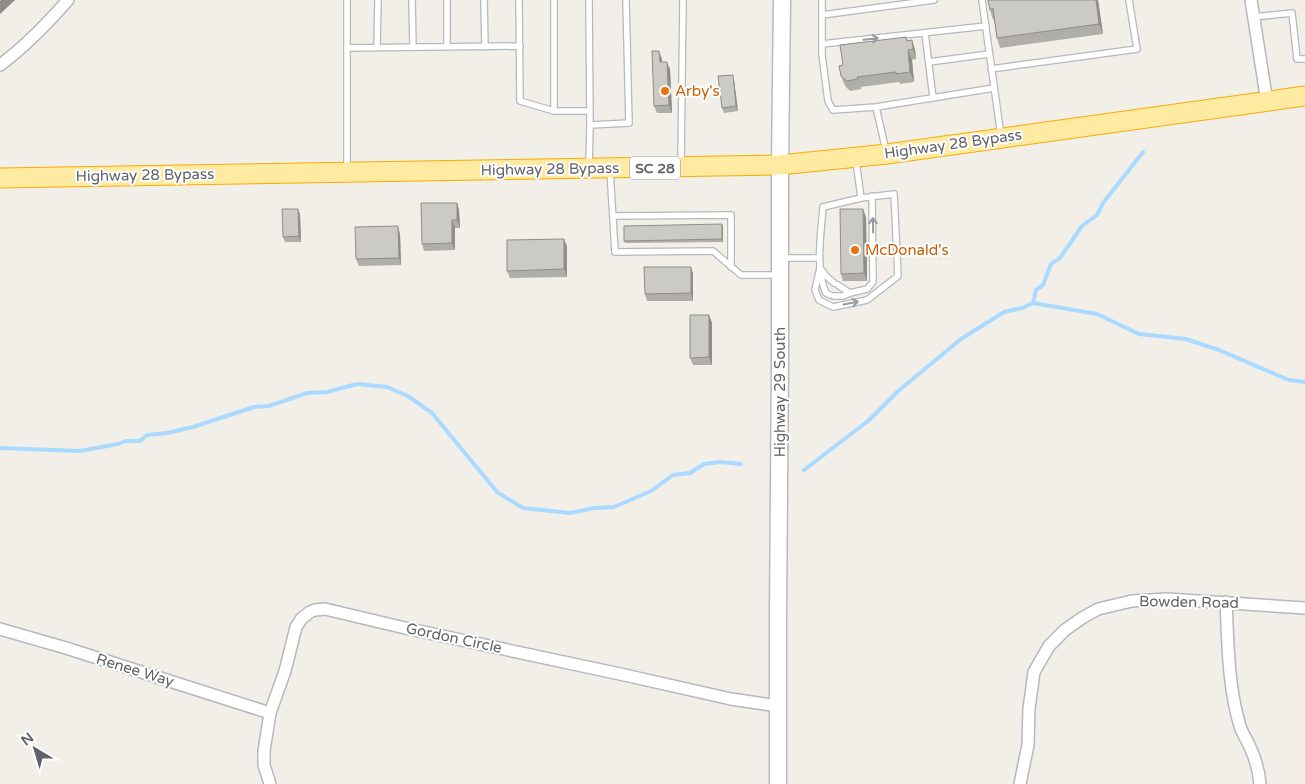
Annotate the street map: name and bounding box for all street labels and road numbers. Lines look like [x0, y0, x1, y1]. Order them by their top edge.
street label: Highway 28 Bypass [883, 125, 1023, 163]
road number: SC 28 [630, 156, 680, 180]
street label: Highway 28 Bypass [480, 159, 620, 179]
street label: Highway 28 Bypass [75, 165, 215, 185]
street label: Highway 29 South [771, 327, 789, 457]
street label: Bowden Road [1139, 592, 1239, 612]
street label: Gordon Circle [404, 619, 504, 657]
street label: Renee Way [94, 650, 176, 690]

